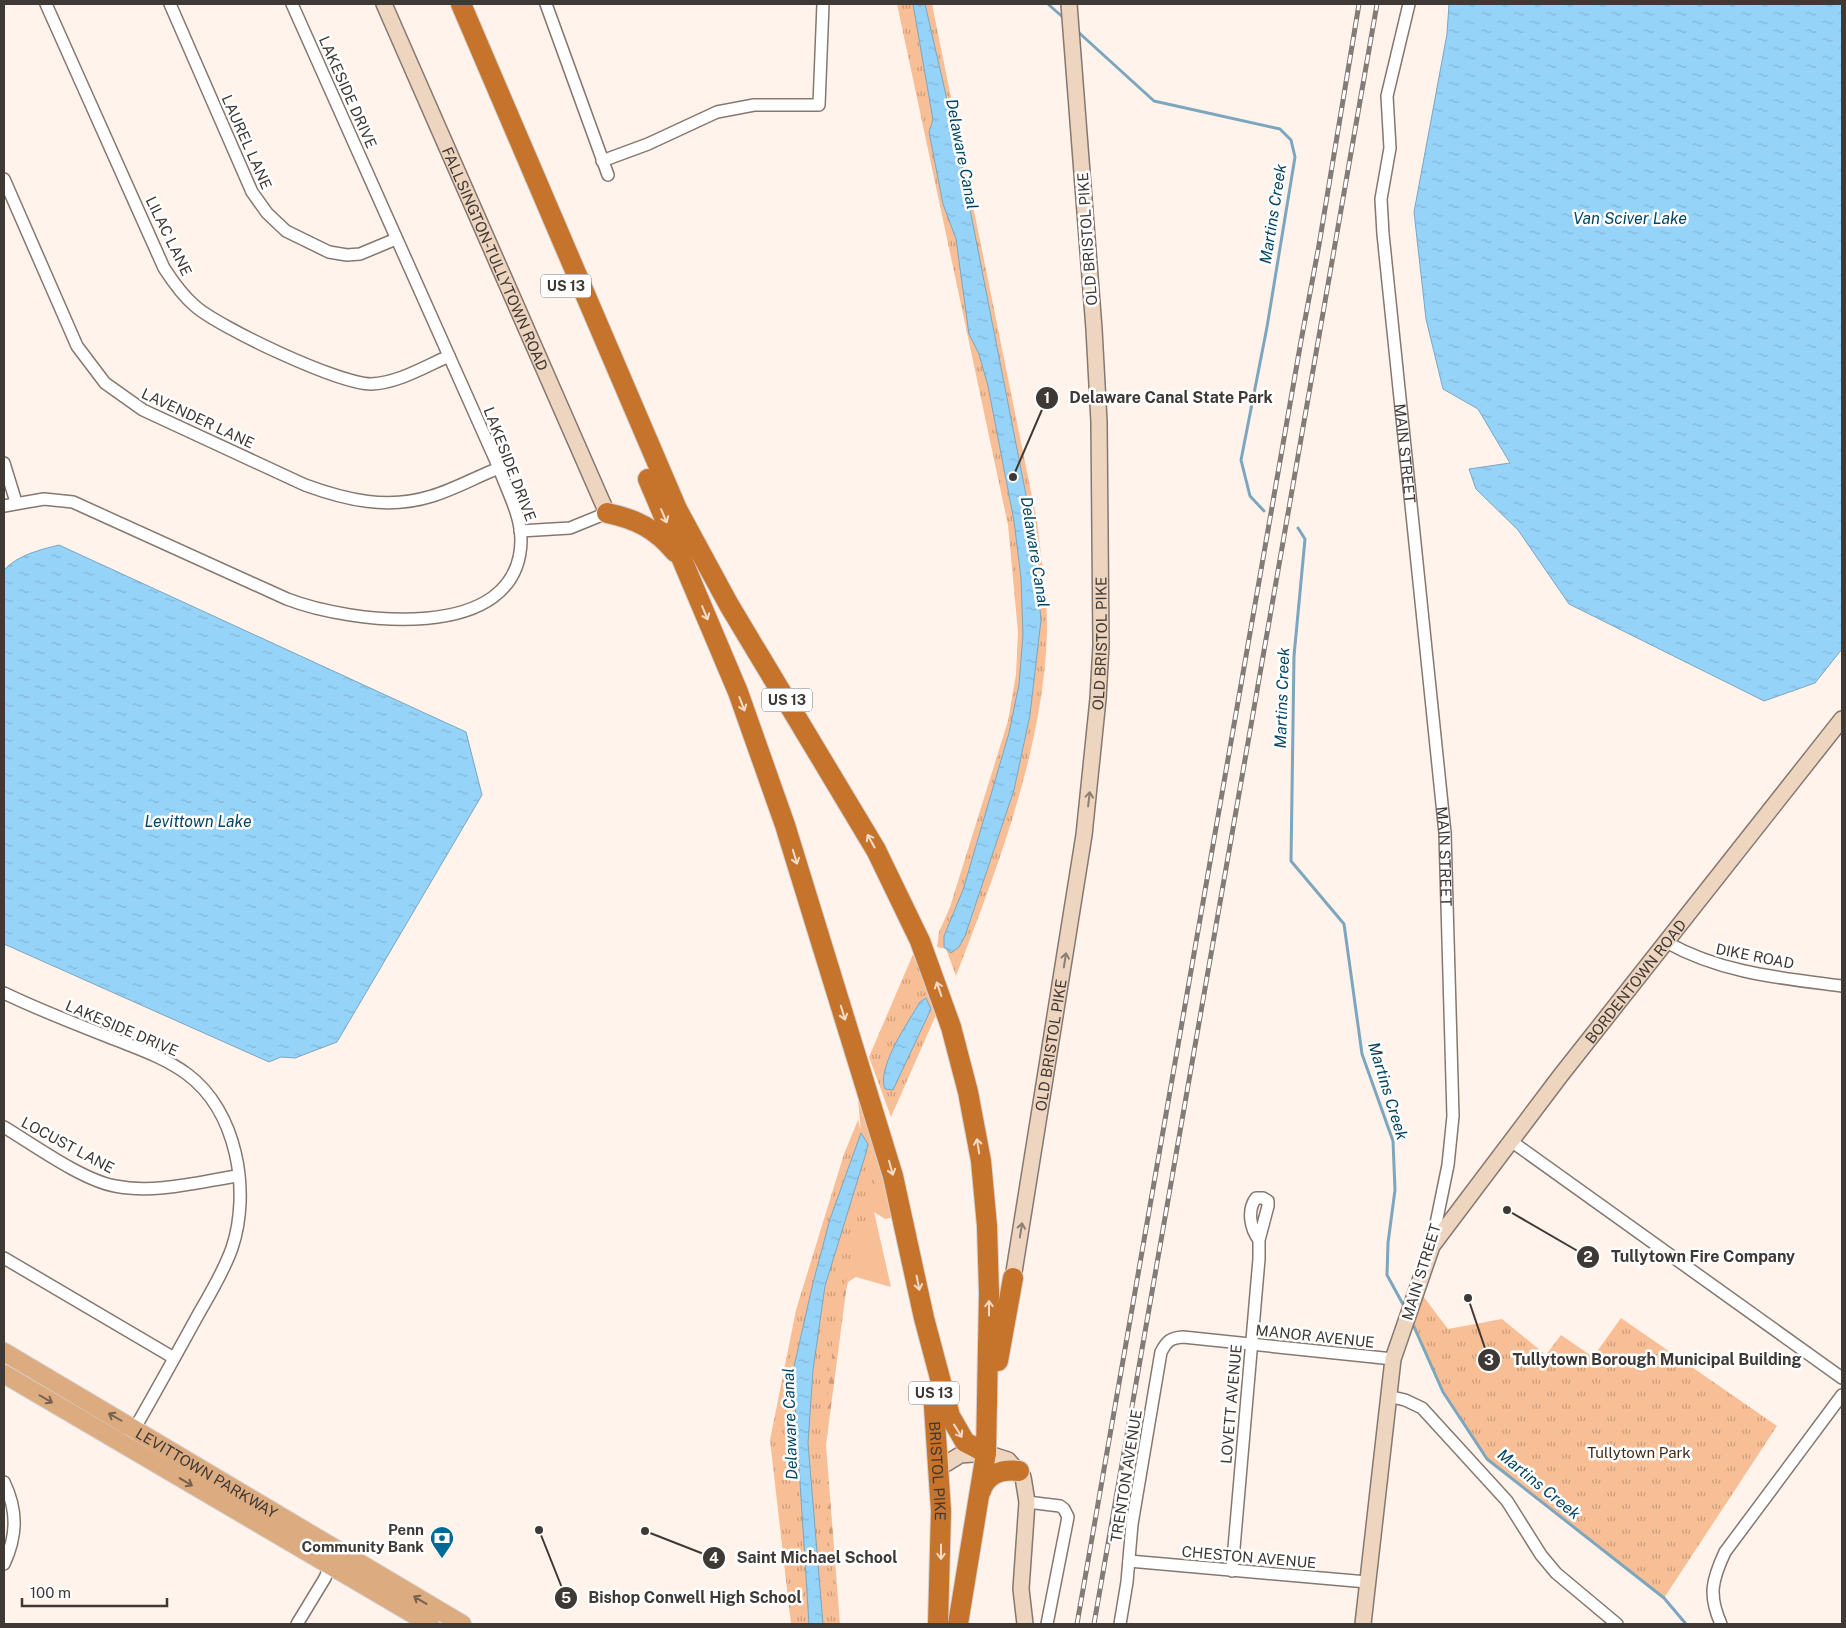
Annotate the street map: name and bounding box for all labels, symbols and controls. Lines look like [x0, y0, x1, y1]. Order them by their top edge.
street label: LAKESIDE DRIVE [316, 33, 380, 151]
street label: LAUREL LANE [219, 92, 275, 192]
water label: Delaware Canal [942, 97, 982, 211]
street label: FALLSINGTON-TULLYTOWN ROAD [439, 144, 552, 373]
water label: Martins Creek [1256, 162, 1290, 265]
street label: OLD BRISTOL PIKE [1074, 172, 1100, 306]
street label: LILAC LANE [143, 194, 195, 278]
water label: Van Sciver Lake [1573, 209, 1687, 228]
road number: US 13 [541, 274, 591, 298]
callout: Delaware Canal State Park [1034, 382, 1283, 413]
street label: LAVENDER LANE [139, 384, 257, 452]
text: Delaware Canal State Park [1069, 388, 1273, 407]
text: 1 [1044, 389, 1050, 406]
street label: MAIN STREET [1392, 403, 1419, 504]
street label: LAKESIDE DRIVE [480, 405, 540, 523]
water label: Delaware Canal [1017, 495, 1053, 609]
one-way arrow [660, 508, 669, 523]
street label: OLD BRISTOL PIKE [1088, 577, 1110, 711]
one-way arrow [701, 605, 710, 620]
water label: Martins Creek [1271, 647, 1293, 749]
road number: US 13 [762, 688, 812, 712]
one-way arrow [738, 696, 747, 711]
one-way arrow [1084, 792, 1094, 808]
street label: MAIN STREET [1434, 806, 1456, 907]
water label: Levittown Lake [144, 812, 252, 831]
one-way arrow [866, 835, 876, 849]
one-way arrow [791, 849, 801, 865]
street label: BORDENTOWN ROAD [1581, 916, 1689, 1046]
street label: DIKE ROAD [1714, 940, 1796, 972]
one-way arrow [1061, 952, 1071, 968]
street label: OLD BRISTOL PIKE [1031, 978, 1069, 1112]
one-way arrow [933, 981, 943, 997]
street label: LAKESIDE DRIVE [63, 997, 181, 1059]
one-way arrow [839, 1004, 849, 1020]
water label: Martins Creek [1364, 1040, 1412, 1142]
street label: LOCUST LANE [19, 1113, 117, 1177]
one-way arrow [973, 1139, 983, 1155]
one-way arrow [887, 1160, 896, 1176]
one-way arrow [1017, 1222, 1027, 1238]
street label: MAIN STREET [1398, 1222, 1444, 1322]
callout: Tullytown Fire Company [1576, 1241, 1805, 1272]
text: Tullytown Fire Company [1611, 1247, 1795, 1266]
text: 2 [1583, 1248, 1593, 1265]
one-way arrow [913, 1275, 923, 1291]
one-way arrow [984, 1300, 994, 1316]
street label: MANOR AVENUE [1255, 1321, 1375, 1351]
street label: LOVETT AVENUE [1217, 1343, 1245, 1465]
callout: Tullytown Borough Municipal Building [1477, 1344, 1811, 1375]
text: Tullytown Borough Municipal Building [1512, 1350, 1802, 1369]
text: 3 [1484, 1351, 1494, 1368]
water label: Delaware Canal [779, 1368, 801, 1480]
road number: US 13 [909, 1382, 959, 1405]
one-way arrow [38, 1394, 52, 1404]
street label: TRENTON AVENUE [1107, 1408, 1145, 1544]
one-way arrow [108, 1412, 123, 1422]
street label: BRISTOL PIKE [926, 1420, 950, 1521]
street label: LEVITTOWN PARKWAY [133, 1424, 281, 1521]
one-way arrow [953, 1424, 963, 1438]
park label: Tullytown Park [1587, 1444, 1691, 1461]
water label: Martins Creek [1494, 1445, 1585, 1523]
one-way arrow [178, 1477, 192, 1487]
place label: Penn Community Bank [302, 1521, 424, 1555]
bank icon: Penn Community Bank [429, 1525, 455, 1559]
callout: Saint Michael School [702, 1542, 908, 1573]
street label: CHESTON AVENUE [1181, 1543, 1317, 1571]
one-way arrow [936, 1544, 946, 1560]
text: Saint Michael School [737, 1548, 897, 1567]
text: 4 [709, 1549, 719, 1566]
scale bar [22, 1576, 168, 1608]
callout: Bishop Conwell High School [553, 1582, 812, 1613]
text: 100 m [30, 1584, 71, 1601]
text: Bishop Conwell High School [588, 1588, 802, 1607]
text: 5 [561, 1589, 571, 1606]
one-way arrow [414, 1594, 428, 1604]

